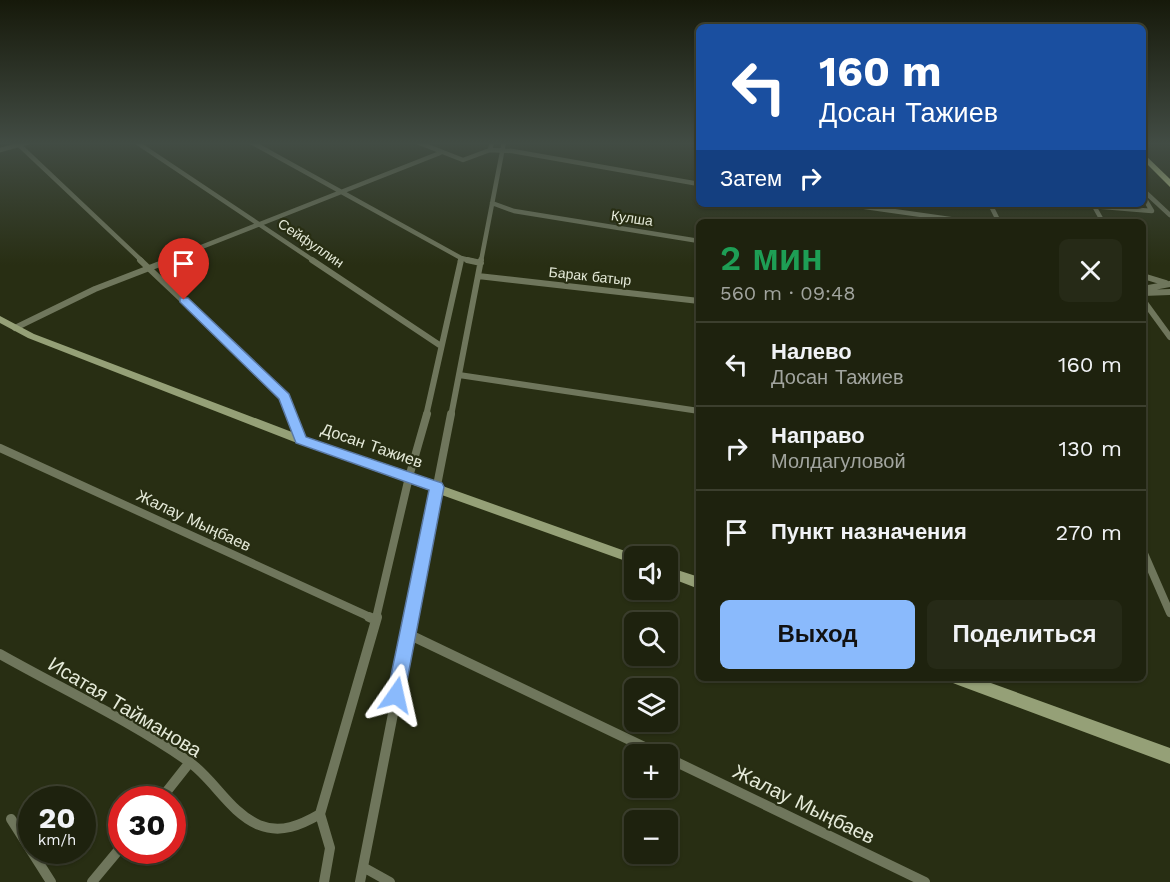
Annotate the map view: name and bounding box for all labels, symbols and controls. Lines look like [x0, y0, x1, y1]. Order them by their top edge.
text: 160 m [819, 47, 942, 96]
icon: left [720, 48, 798, 126]
text: Досан Тажиев [819, 97, 998, 129]
icon: right [794, 162, 827, 195]
text: Затем [720, 166, 782, 191]
street label: Кулша [610, 207, 654, 229]
street label: Сейфуллин [275, 215, 347, 271]
text: 2 мин [720, 237, 823, 279]
pin [158, 238, 209, 300]
button: close [1059, 239, 1122, 302]
icon: arrive [167, 247, 200, 280]
street label: Барак батыр [548, 264, 632, 288]
text: 560 m · 09:48 [720, 281, 856, 305]
text: Налево [771, 339, 852, 364]
icon: left [720, 348, 753, 381]
text: 160 m [1058, 352, 1122, 377]
text: Досан Тажиев [771, 365, 904, 389]
street label: Досан Тажиев [319, 419, 425, 472]
text: Направо [771, 423, 865, 448]
icon: right [720, 432, 753, 465]
text: 130 m [1058, 436, 1122, 461]
text: Молдагуловой [771, 449, 906, 473]
street label: Жалау Мыңбаев [134, 486, 254, 555]
icon: arrive [720, 516, 753, 549]
text: Пункт назначения [771, 519, 967, 544]
text: 270 m [1056, 520, 1122, 545]
map controls [624, 546, 678, 864]
button: sound [624, 546, 678, 600]
button: Выход [720, 600, 915, 669]
button: Поделиться [927, 600, 1122, 669]
button: search [624, 612, 678, 666]
street label: Исатая Тайманова [44, 652, 207, 763]
position arrow [364, 663, 428, 727]
button: layers [624, 678, 678, 732]
button: + [624, 744, 678, 798]
street label: Жалау Мыңбаев [729, 759, 879, 849]
speed limit sign: 30 [108, 786, 186, 864]
text: 20 [38, 800, 76, 835]
button: − [624, 810, 678, 864]
text: km/h [38, 831, 76, 849]

